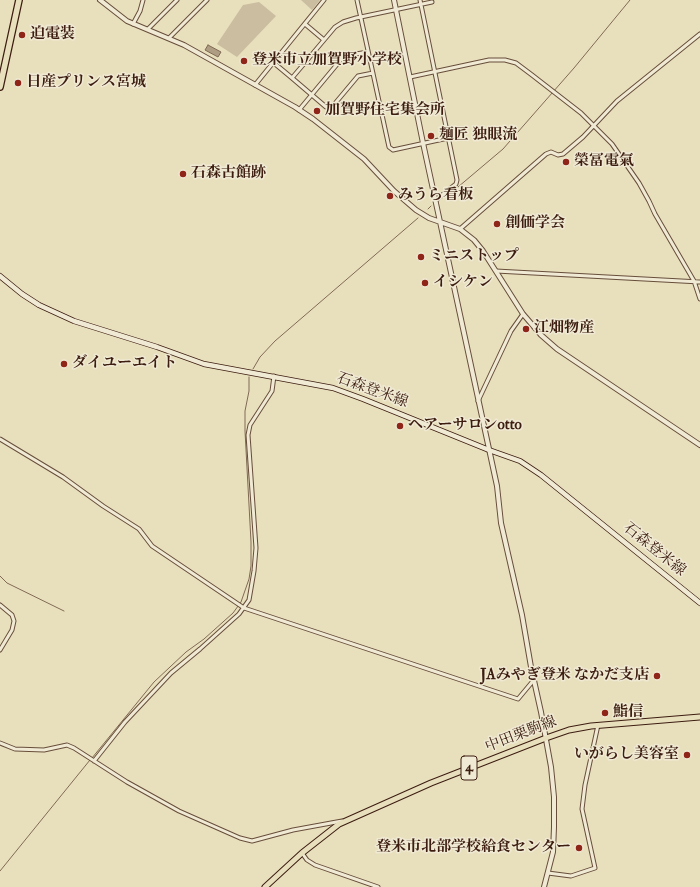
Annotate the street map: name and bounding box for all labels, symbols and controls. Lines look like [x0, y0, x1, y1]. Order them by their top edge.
place label: 迫電装 [30, 26, 75, 44]
marker: 迫電装 [17, 30, 27, 40]
place label: 登米市立加賀野小学校 [252, 52, 402, 70]
marker: 登米市立加賀野小学校 [239, 56, 249, 66]
place label: 日産プリンス宮城 [26, 74, 146, 92]
marker: 日産プリンス宮城 [13, 78, 23, 88]
place label: 加賀野住宅集会所 [325, 102, 445, 120]
marker: 加賀野住宅集会所 [312, 106, 322, 116]
place label: 麺匠 独眼流 [439, 127, 517, 145]
marker: 麺匠 独眼流 [426, 131, 436, 141]
place label: 榮冨電氣 [574, 153, 634, 171]
marker: 榮冨電氣 [561, 157, 571, 167]
place label: 石森古館跡 [191, 165, 266, 183]
marker: 石森古館跡 [178, 169, 188, 179]
place label: みうら看板 [398, 187, 473, 205]
marker: みうら看板 [385, 191, 395, 201]
place label: 創価学会 [505, 215, 565, 233]
marker: 創価学会 [492, 219, 502, 229]
place label: ミニストップ [429, 248, 519, 266]
marker: ミニストップ [416, 252, 426, 262]
place label: イシケン [433, 274, 493, 292]
marker: イシケン [420, 278, 430, 288]
place label: 江畑物産 [534, 320, 594, 338]
marker: 江畑物産 [521, 324, 531, 334]
place label: ダイユーエイト [72, 355, 177, 373]
marker: ダイユーエイト [59, 359, 69, 369]
street label: 石森登米線 [334, 370, 410, 412]
place label: ヘアーサロンotto [408, 417, 522, 435]
marker: ヘアーサロンotto [395, 421, 405, 431]
street label: 石森登米線 [619, 519, 689, 581]
place label: JAみやぎ登米 なかだ支店 [480, 667, 649, 685]
marker: JAみやぎ登米 なかだ支店 [652, 671, 662, 681]
place label: 鮨信 [613, 704, 643, 722]
marker: 鮨信 [600, 708, 610, 718]
street label: 中田栗駒線 [483, 713, 559, 757]
place label: いがらし美容室 [574, 746, 679, 764]
marker: いがらし美容室 [682, 750, 692, 760]
road number: 4 [461, 756, 477, 780]
place label: 登米市北部学校給食センター [376, 839, 571, 857]
marker: 登米市北部学校給食センター [574, 843, 584, 853]

